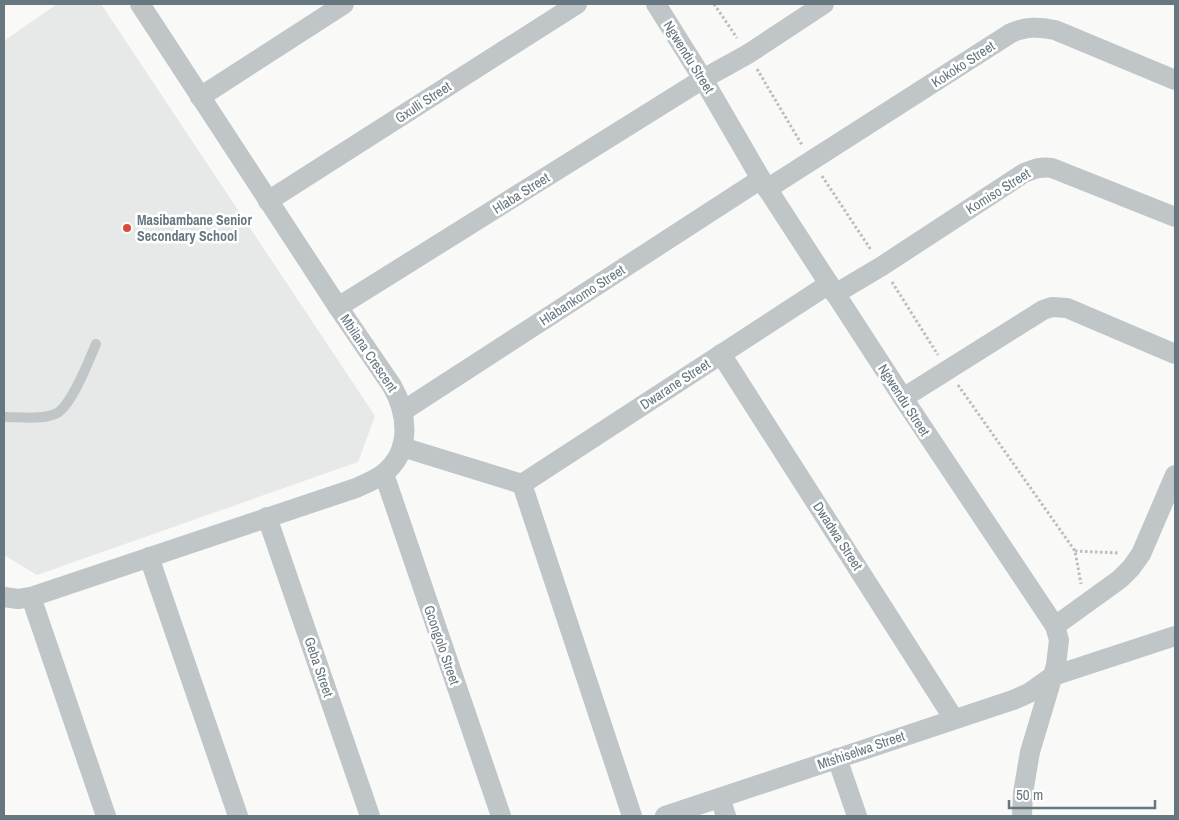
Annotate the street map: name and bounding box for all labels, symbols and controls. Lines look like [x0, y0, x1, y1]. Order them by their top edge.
street label: Ngwendu Street [660, 17, 718, 97]
street label: Kokoko Street [928, 37, 998, 91]
street label: Gxulli Street [392, 77, 454, 127]
street label: Komiso Street [962, 164, 1034, 218]
street label: Hlaba Street [489, 168, 553, 218]
place label: Masibambane Senior Secondary School [137, 211, 252, 245]
marker: Masibambane Senior Secondary School [121, 222, 133, 234]
street label: Hlabankomo Street [536, 261, 628, 329]
street label: Mbilana Crescent [336, 311, 402, 395]
street label: Dwarane Street [637, 355, 713, 413]
street label: Ngwendu Street [874, 361, 934, 439]
street label: Dwadwa Street [809, 498, 867, 574]
street label: Gcongolo Street [420, 603, 464, 687]
street label: Geba Street [300, 635, 338, 699]
street label: Mtshiselwa Street [815, 727, 907, 773]
scale bar [1009, 778, 1155, 810]
text: 50 m [1016, 784, 1043, 805]

